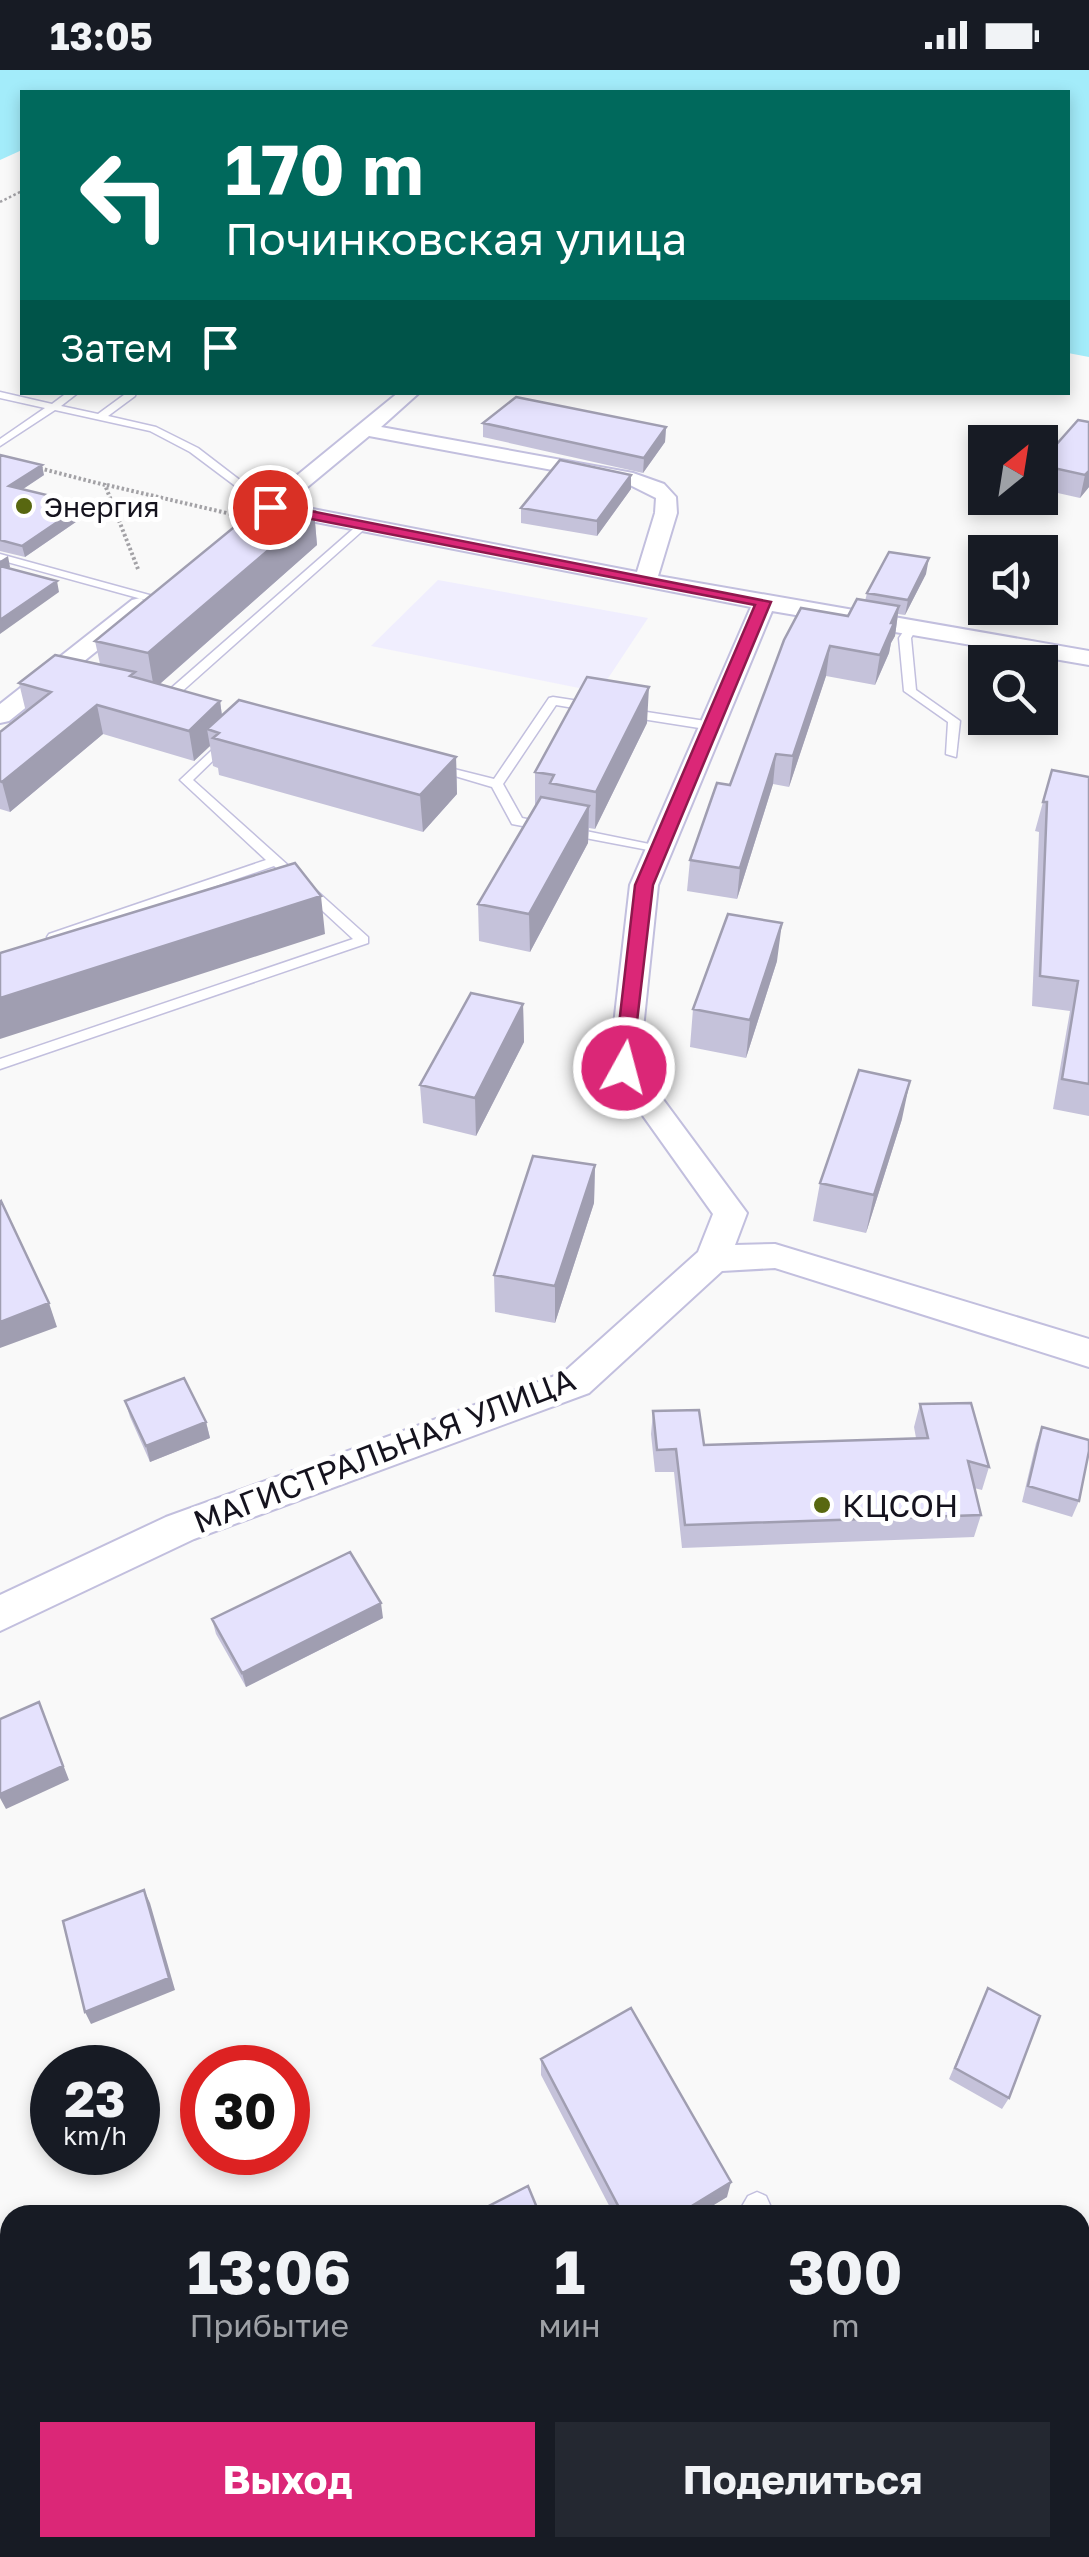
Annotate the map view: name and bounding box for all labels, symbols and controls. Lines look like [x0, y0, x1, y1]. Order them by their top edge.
text: 13:05 [50, 13, 153, 58]
text: 170 m [225, 126, 423, 210]
icon: left [60, 130, 190, 260]
text: Починковская улица [225, 211, 687, 265]
icon: arrive [193, 320, 248, 375]
text: Затем [60, 325, 173, 370]
north arrow [968, 425, 1058, 515]
map controls [968, 425, 1058, 735]
pin [228, 465, 313, 550]
icon: arrive [243, 480, 298, 535]
place label: Энергия [44, 490, 160, 523]
marker: Энергия [13, 495, 35, 517]
button: sound [968, 535, 1058, 625]
button: search [968, 645, 1058, 735]
position arrow [572, 1016, 676, 1120]
street label: МАГИСТРАЛЬНАЯ УЛИЦА [188, 1360, 580, 1540]
place label: КЦСОН [842, 1486, 958, 1524]
marker: КЦСОН [811, 1494, 833, 1516]
speed limit sign: 30 [180, 2045, 310, 2175]
text: 23 [64, 2068, 125, 2128]
text: km/h [63, 2120, 127, 2151]
text: 13:06 [187, 2235, 351, 2307]
text: 1 [554, 2235, 585, 2307]
text: 300 [788, 2235, 903, 2307]
text: Прибытие [190, 2306, 349, 2344]
text: мин [539, 2306, 601, 2344]
text: m [831, 2306, 859, 2344]
button: Выход [40, 2422, 535, 2537]
button: Поделиться [555, 2422, 1050, 2537]

